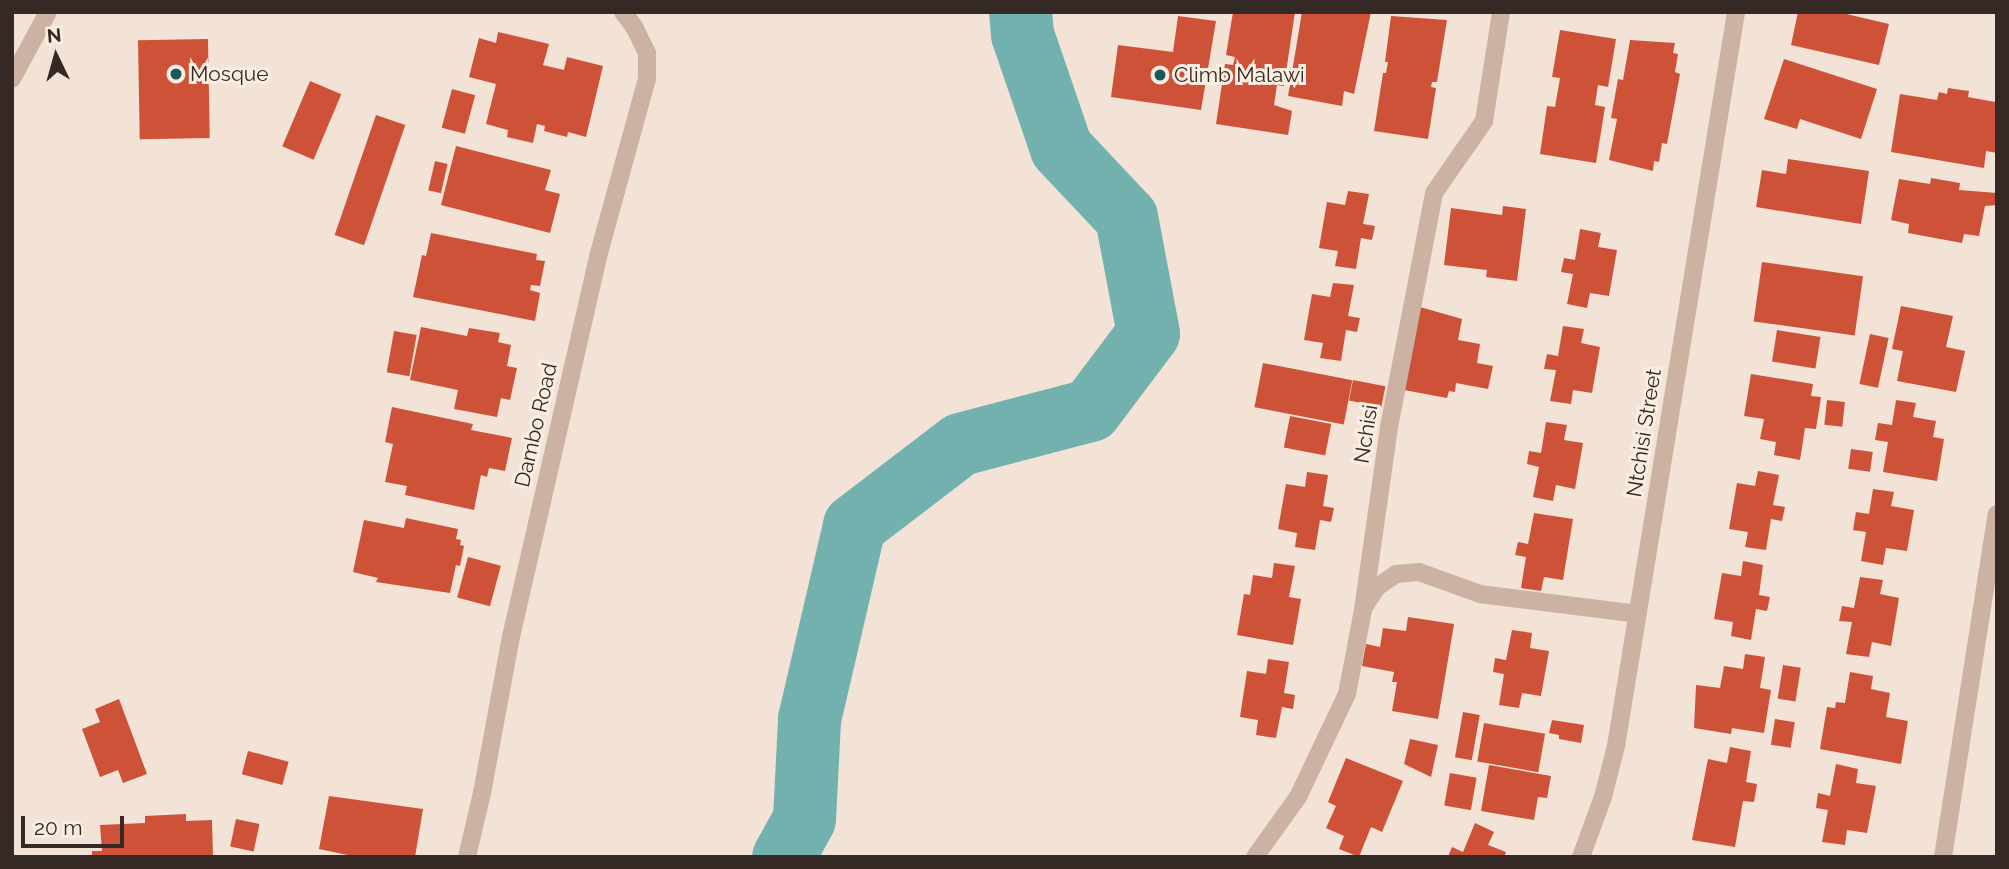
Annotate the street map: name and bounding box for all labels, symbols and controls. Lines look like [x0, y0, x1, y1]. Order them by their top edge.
north arrow [21, 21, 91, 91]
text: N [46, 23, 62, 47]
place label: Mosque [190, 61, 269, 87]
place label: Climb Malawi [1174, 62, 1305, 88]
marker: Mosque [168, 66, 184, 82]
marker: Climb Malawi [1152, 67, 1168, 83]
street label: Dambo Road [509, 360, 563, 490]
street label: Ntchisi Street [1621, 367, 1667, 499]
street label: Nchisi [1349, 403, 1383, 465]
scale bar [24, 802, 128, 846]
text: 20 m [34, 815, 82, 840]

